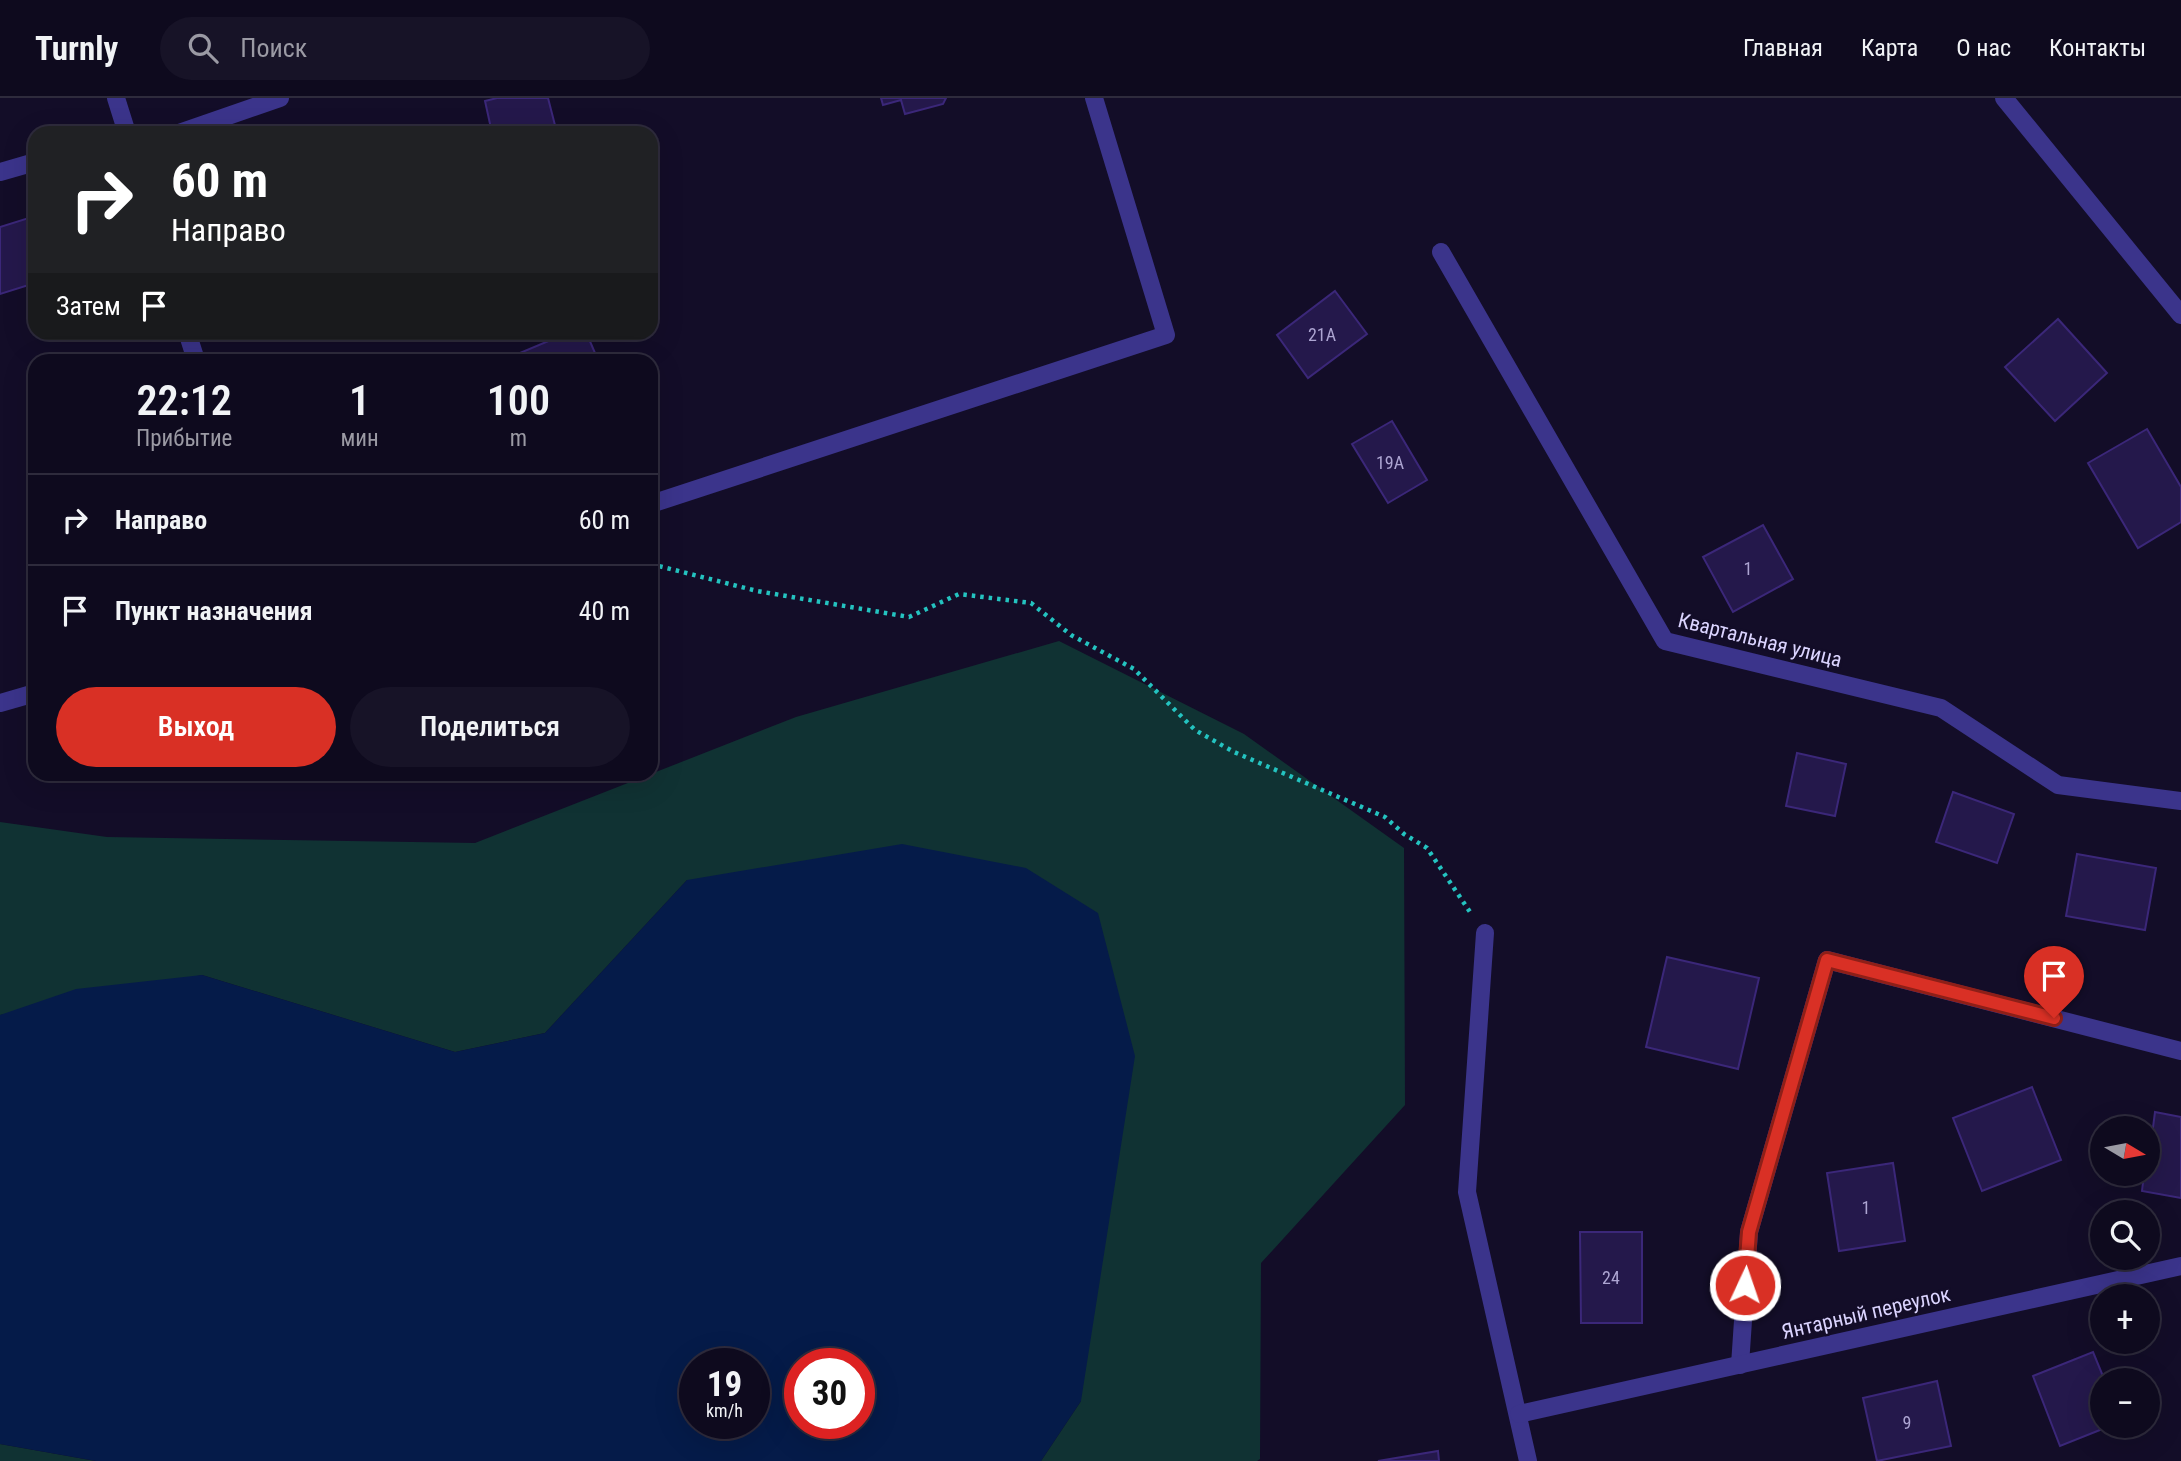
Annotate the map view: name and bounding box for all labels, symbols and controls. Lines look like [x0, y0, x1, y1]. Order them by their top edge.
search box [160, 17, 650, 80]
text: Turnly [35, 29, 118, 68]
icon: search [184, 29, 222, 67]
text: Поиск [240, 33, 307, 63]
text: Главная [1743, 34, 1823, 62]
text: Карта [1861, 34, 1918, 62]
text: О нас [1956, 34, 2011, 62]
text: Контакты [2049, 34, 2146, 62]
text: 60 m [171, 152, 268, 209]
icon: right [56, 154, 147, 245]
text: Направо [171, 211, 286, 249]
icon: arrive [135, 287, 173, 325]
text: Затем [56, 291, 121, 321]
house number: 21А [1308, 324, 1337, 345]
text: 22:12 [136, 376, 232, 425]
text: 1 [349, 376, 370, 425]
text: 100 [487, 376, 550, 425]
text: Прибытие [136, 425, 232, 452]
text: мин [340, 425, 379, 452]
text: m [510, 425, 527, 452]
house number: 19А [1376, 452, 1405, 473]
icon: right [56, 501, 94, 539]
text: Направо [115, 505, 207, 535]
text: 60 m [579, 505, 630, 535]
house number: 1 [1744, 558, 1752, 579]
icon: arrive [56, 592, 94, 630]
text: Пункт назначения [115, 596, 313, 626]
text: 40 m [579, 596, 630, 626]
street label: Квартальная улица [1676, 608, 1844, 672]
button: Выход [56, 687, 336, 767]
button: Поделиться [350, 687, 630, 767]
pin [2024, 946, 2084, 1018]
icon: arrive [2035, 957, 2073, 995]
north arrow [2090, 1116, 2160, 1186]
map controls [2090, 1116, 2160, 1438]
house number: 1 [1862, 1197, 1870, 1218]
button: search [2090, 1200, 2160, 1270]
position arrow [1708, 1248, 1782, 1322]
house number: 24 [1602, 1267, 1620, 1288]
street label: Янтарный переулок [1779, 1282, 1953, 1344]
button: + [2090, 1284, 2160, 1354]
speed limit sign: 30 [784, 1348, 875, 1439]
text: 19 [707, 1364, 742, 1405]
button: − [2090, 1368, 2160, 1438]
text: km/h [706, 1400, 743, 1421]
house number: 9 [1903, 1412, 1911, 1433]

